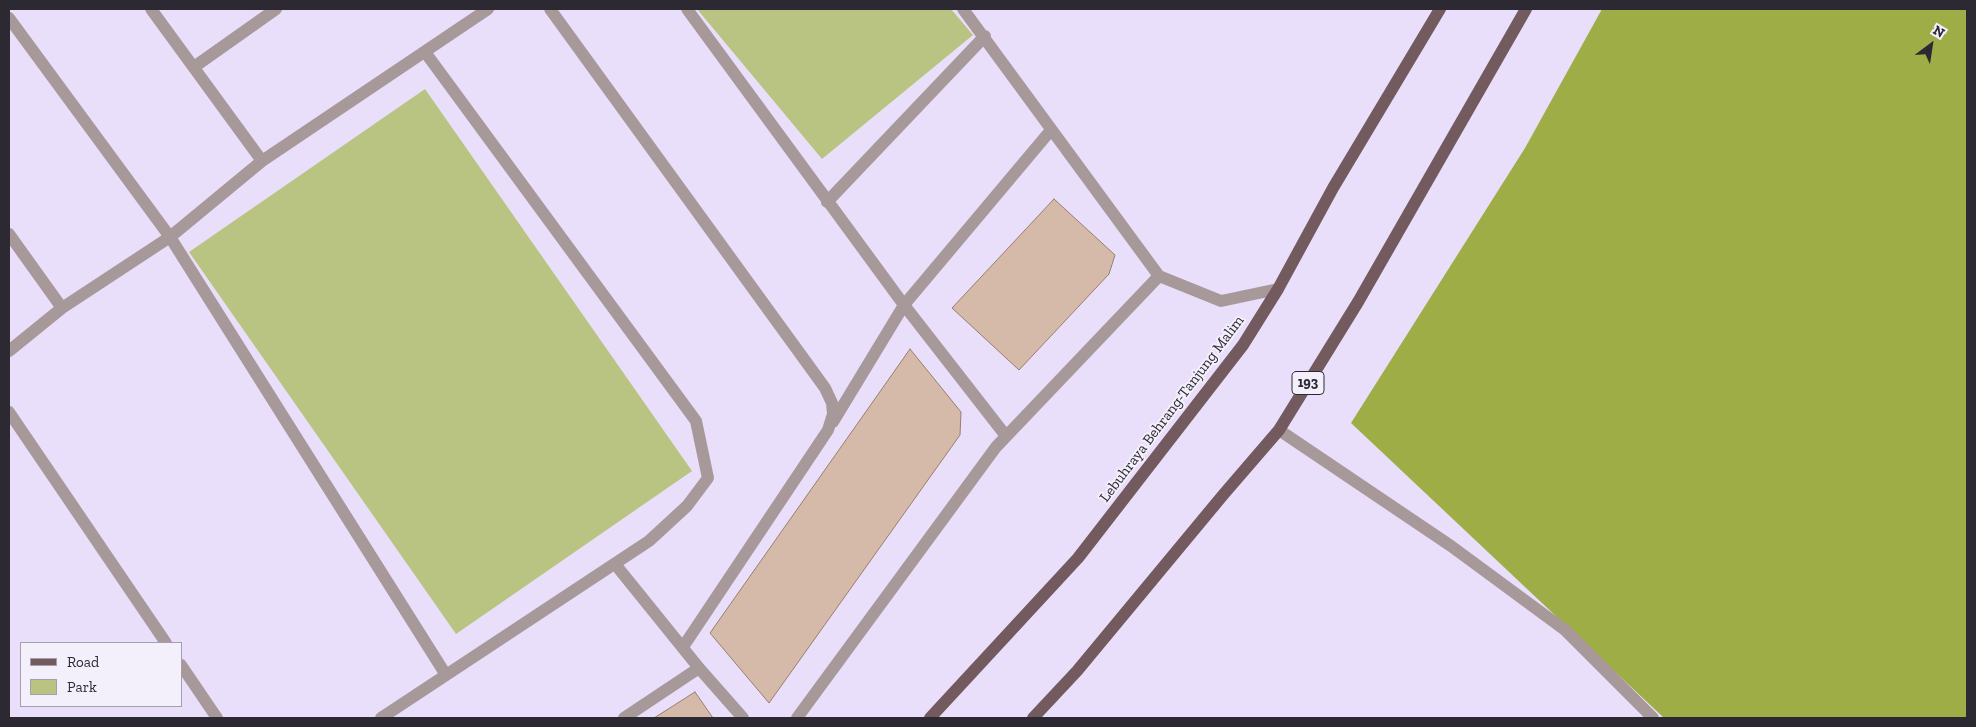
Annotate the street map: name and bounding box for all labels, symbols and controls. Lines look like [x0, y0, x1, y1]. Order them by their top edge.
north arrow [1906, 20, 1956, 70]
text: N [1930, 22, 1948, 42]
street label: Lebuhraya Behrang-Tanjung Malim [1096, 312, 1248, 506]
road number: 193 [1292, 372, 1324, 394]
legend [20, 642, 182, 707]
text: Road [67, 653, 99, 671]
text: Park [67, 678, 97, 696]

